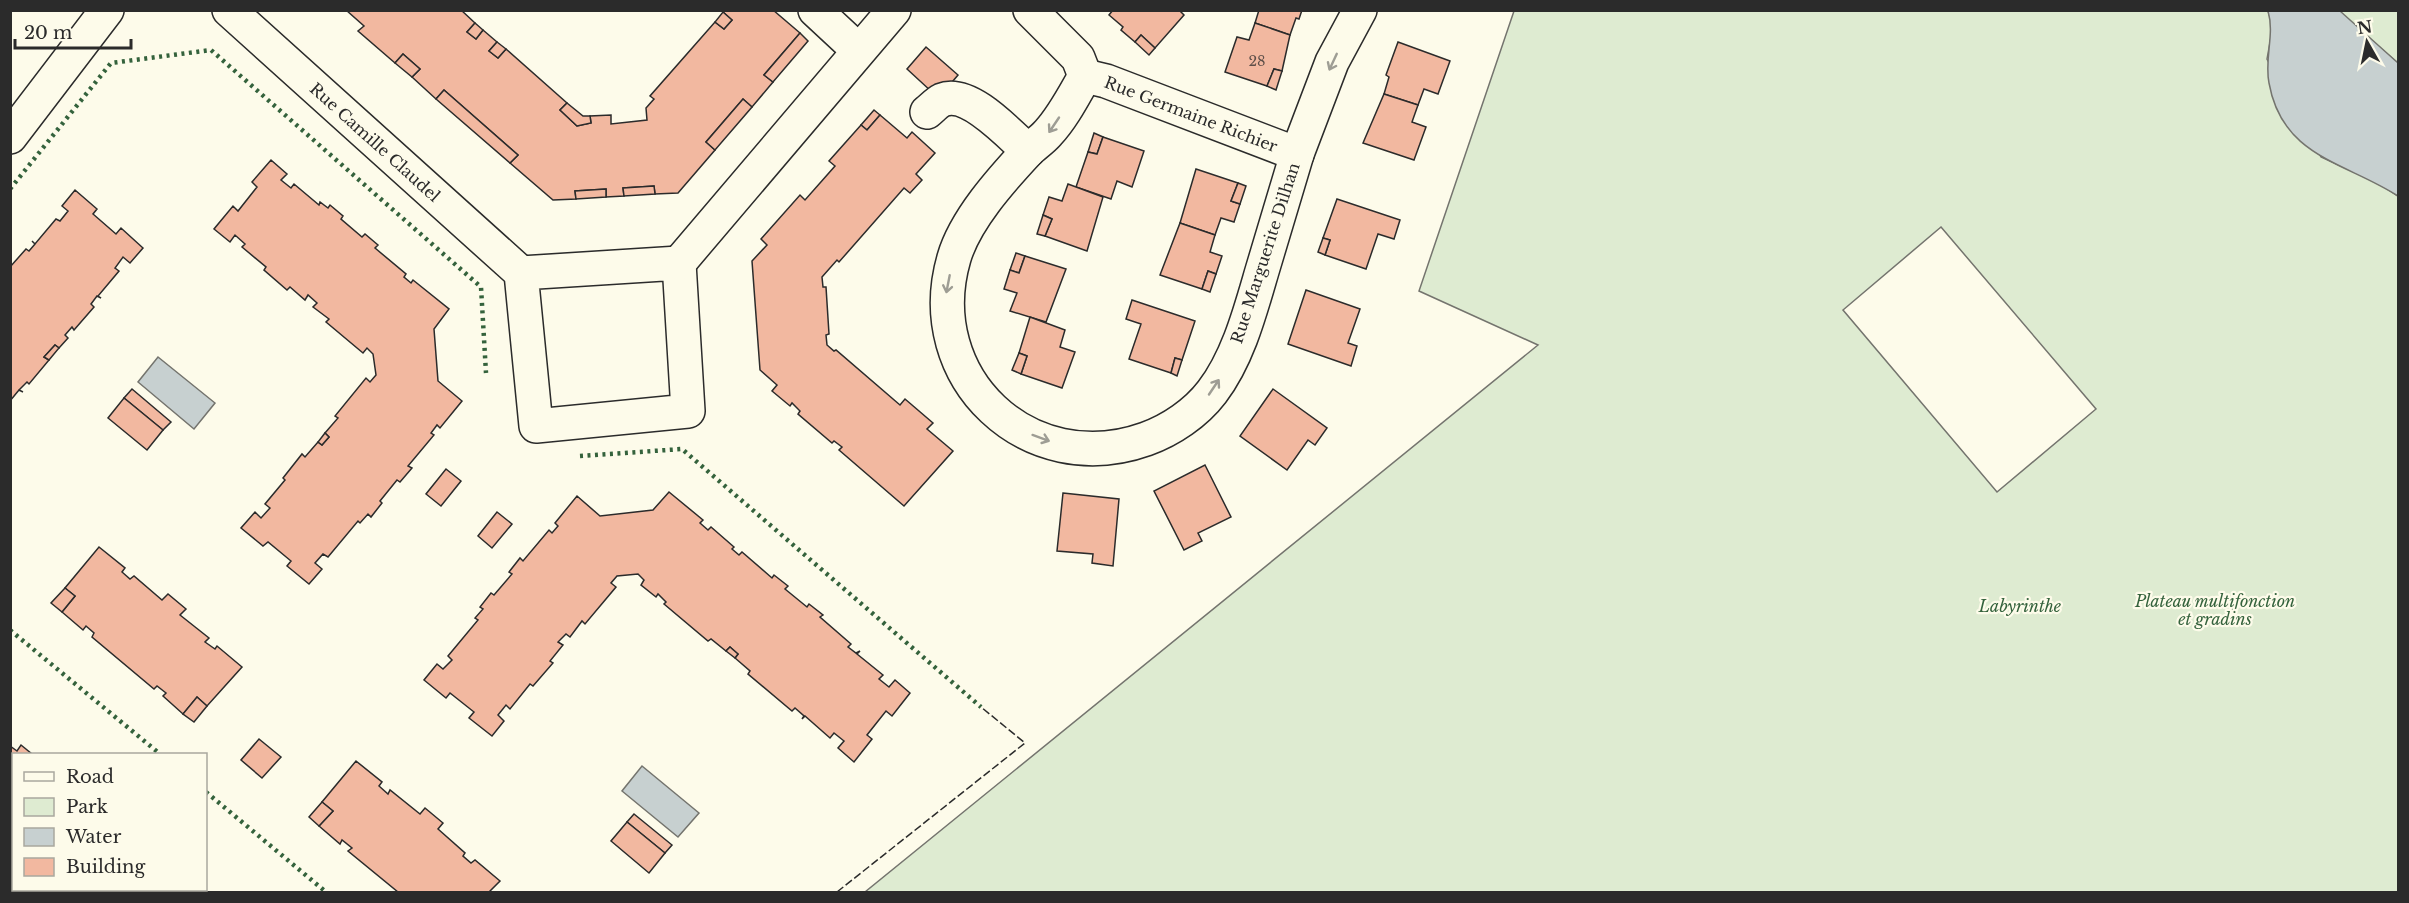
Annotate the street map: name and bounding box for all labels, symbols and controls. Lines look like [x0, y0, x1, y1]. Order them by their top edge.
scale bar [15, 12, 130, 50]
north arrow [2337, 12, 2397, 72]
text: N [2356, 16, 2374, 38]
text: 20 m [24, 22, 72, 44]
house number: 28 [1248, 52, 1266, 70]
one-way arrow [1326, 53, 1338, 71]
street label: Rue Germaine Richier [1102, 72, 1281, 156]
street label: Rue Camille Claudel [306, 78, 444, 206]
one-way arrow [1047, 117, 1060, 134]
street label: Rue Marguerite Dilhan [1226, 160, 1304, 346]
one-way arrow [942, 274, 953, 294]
one-way arrow [1208, 380, 1220, 396]
one-way arrow [1031, 433, 1050, 444]
park label: Plateau multifonction et gradins [2134, 591, 2295, 629]
park label: Labyrinthe [1978, 596, 2062, 616]
legend [12, 753, 207, 891]
text: Road [66, 766, 114, 788]
text: Park [66, 796, 108, 818]
text: Water [65, 826, 122, 848]
text: Building [66, 856, 145, 878]

